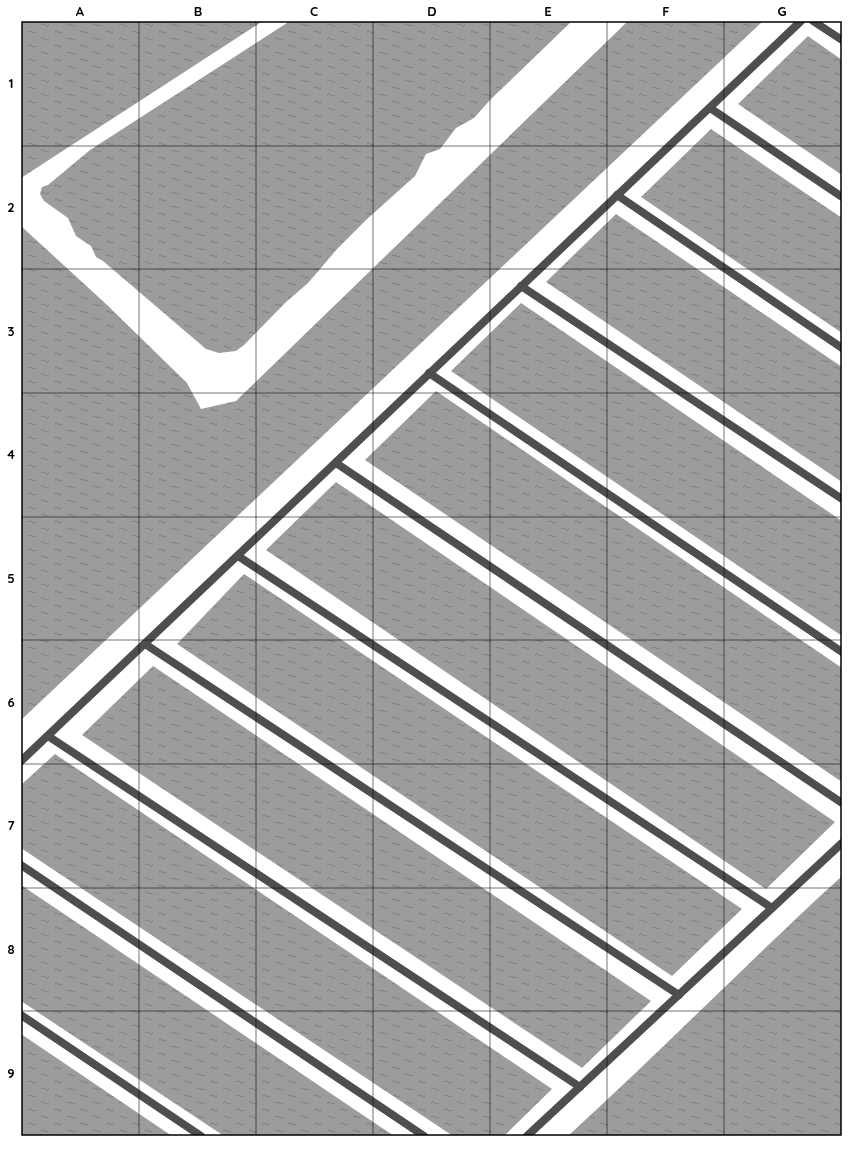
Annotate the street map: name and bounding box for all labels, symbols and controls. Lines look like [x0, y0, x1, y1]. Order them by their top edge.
text: A [76, 3, 85, 19]
text: B [194, 3, 202, 19]
text: C [310, 3, 318, 19]
text: D [427, 3, 437, 19]
text: E [544, 3, 552, 19]
text: F [662, 3, 670, 19]
text: G [777, 3, 787, 19]
text: 1 [8, 75, 14, 91]
text: 2 [7, 199, 15, 215]
text: 3 [8, 323, 15, 339]
text: 4 [7, 446, 15, 462]
text: 5 [7, 570, 15, 586]
text: 6 [7, 694, 15, 710]
text: 7 [7, 817, 15, 833]
text: 8 [7, 941, 15, 957]
text: 9 [7, 1065, 15, 1081]

